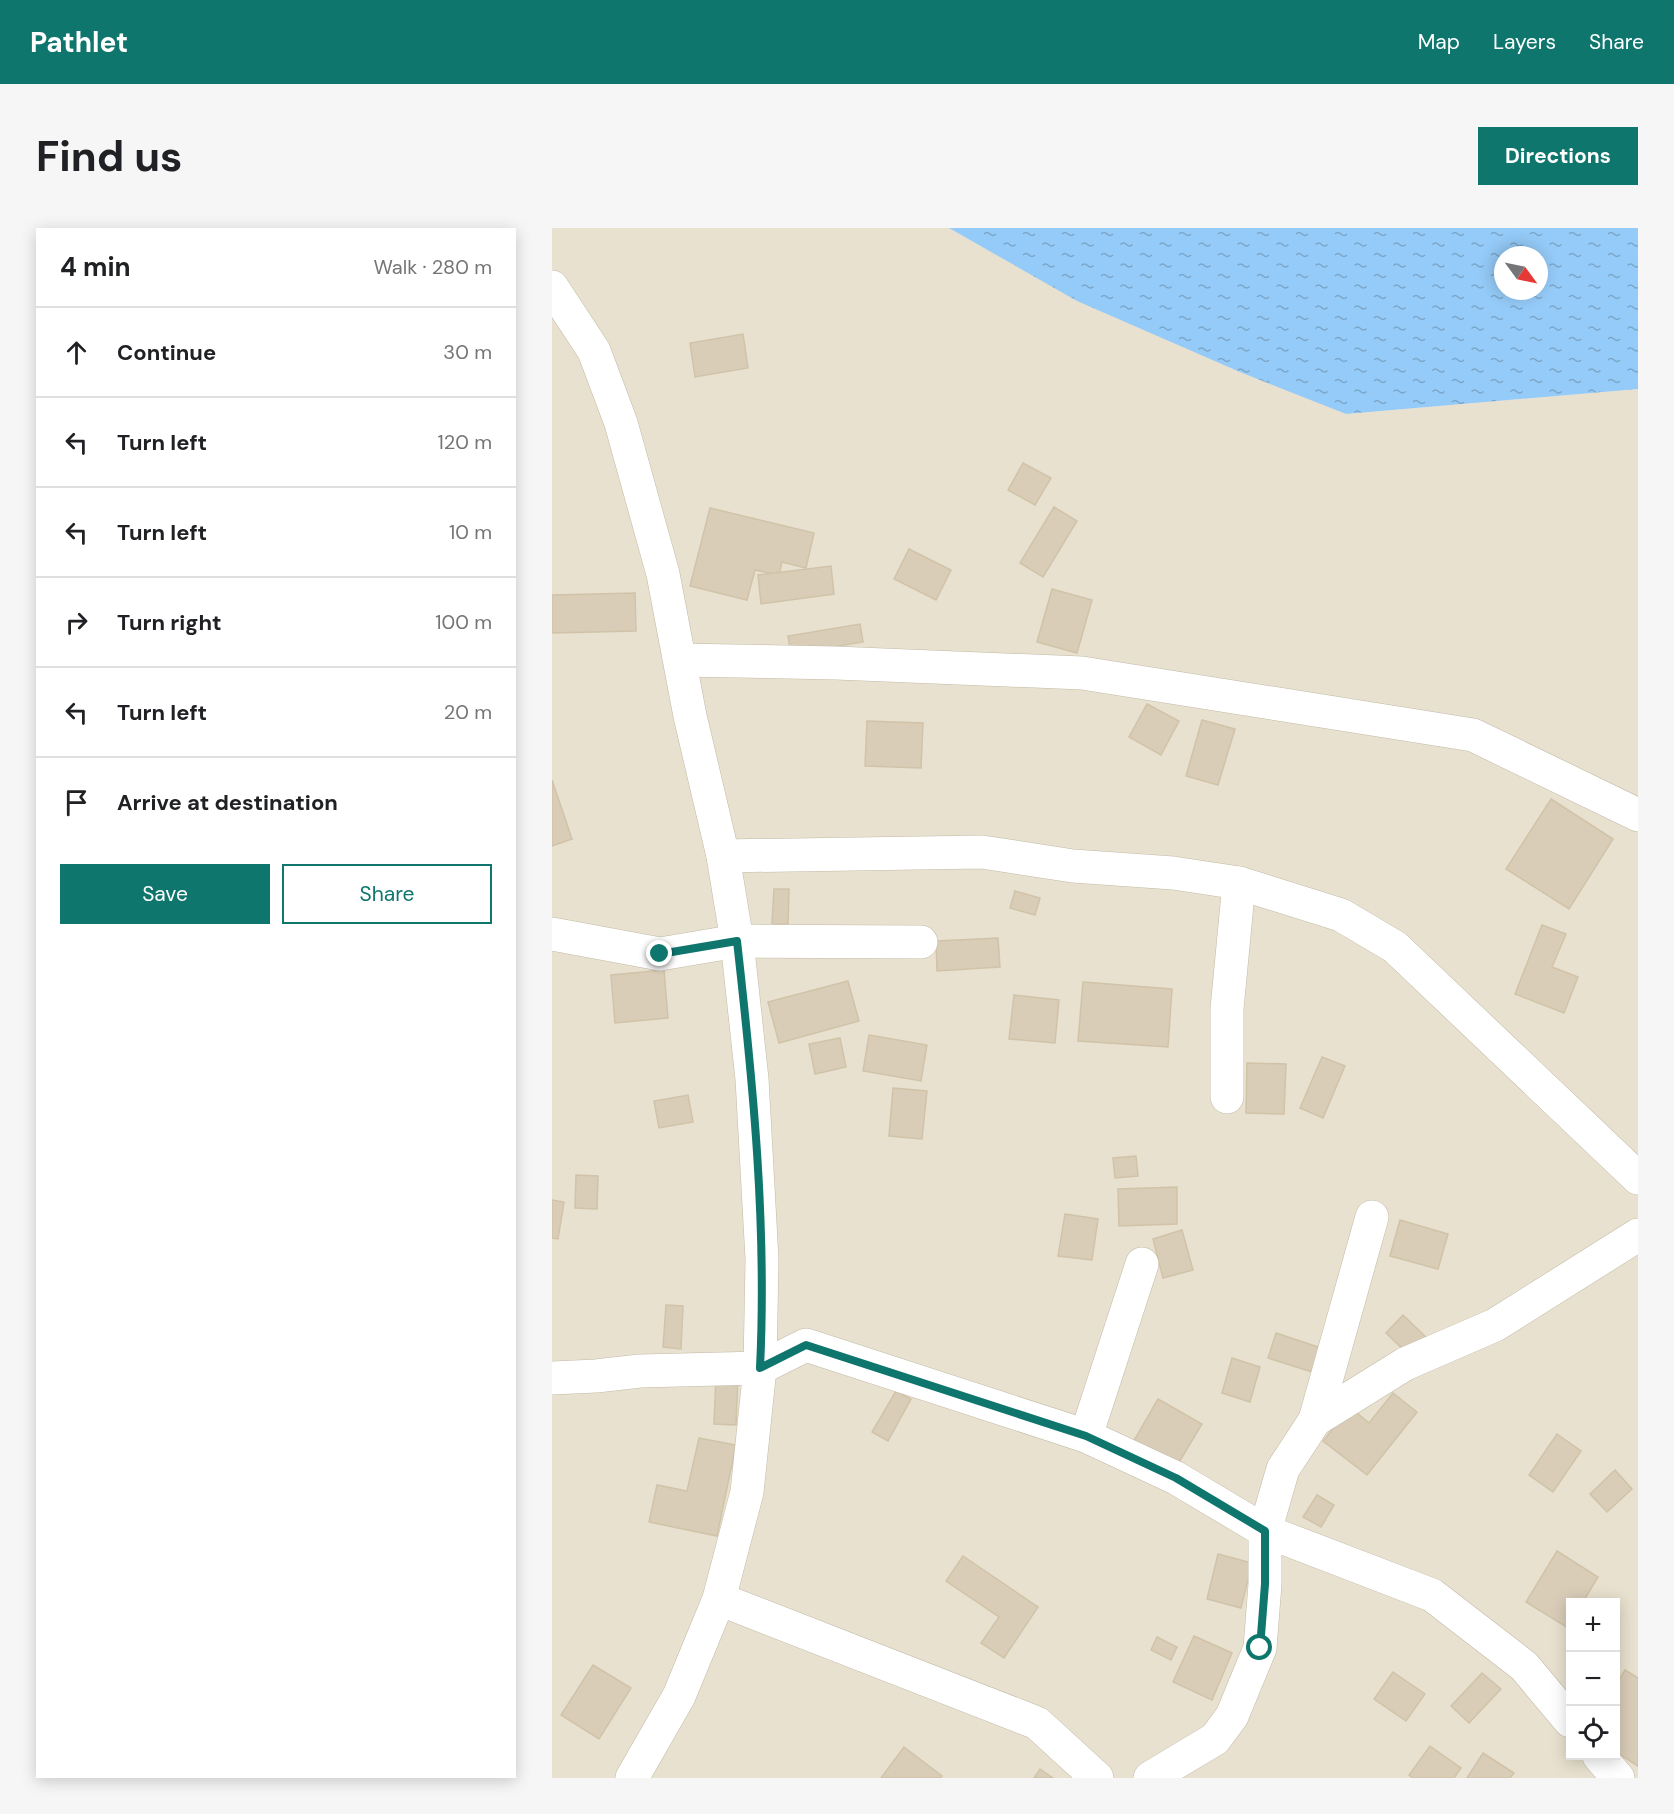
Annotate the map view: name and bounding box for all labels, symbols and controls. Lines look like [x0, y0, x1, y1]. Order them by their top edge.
text: Pathlet [30, 24, 128, 61]
text: Map [1418, 28, 1460, 56]
text: Layers [1493, 28, 1556, 56]
text: Share [1589, 28, 1644, 56]
button: Directions [1478, 127, 1638, 185]
text: Find us [36, 129, 182, 184]
north arrow [1494, 246, 1548, 300]
text: 4 min [60, 250, 131, 284]
text: Walk · 280 m [373, 254, 492, 280]
icon: ahead [60, 336, 93, 369]
text: Continue [117, 338, 216, 367]
text: 30 m [443, 339, 492, 365]
icon: left [60, 426, 93, 459]
text: Turn left [117, 428, 207, 457]
text: 120 m [438, 429, 492, 455]
icon: left [60, 516, 93, 549]
text: Turn left [117, 518, 207, 547]
text: 10 m [449, 519, 492, 545]
icon: right [60, 606, 93, 639]
text: Turn right [117, 608, 222, 637]
text: 100 m [435, 609, 492, 635]
icon: left [60, 696, 93, 729]
text: Turn left [117, 698, 207, 727]
text: 20 m [444, 699, 492, 725]
icon: arrive [60, 786, 93, 819]
text: Arrive at destination [117, 788, 338, 817]
button: Save [60, 864, 270, 924]
button: Share [282, 864, 492, 924]
route end [646, 940, 672, 966]
map controls [1566, 1598, 1620, 1760]
button: + [1566, 1598, 1620, 1652]
route start [1246, 1634, 1272, 1660]
button: − [1566, 1652, 1620, 1706]
button: locate [1566, 1706, 1620, 1760]

